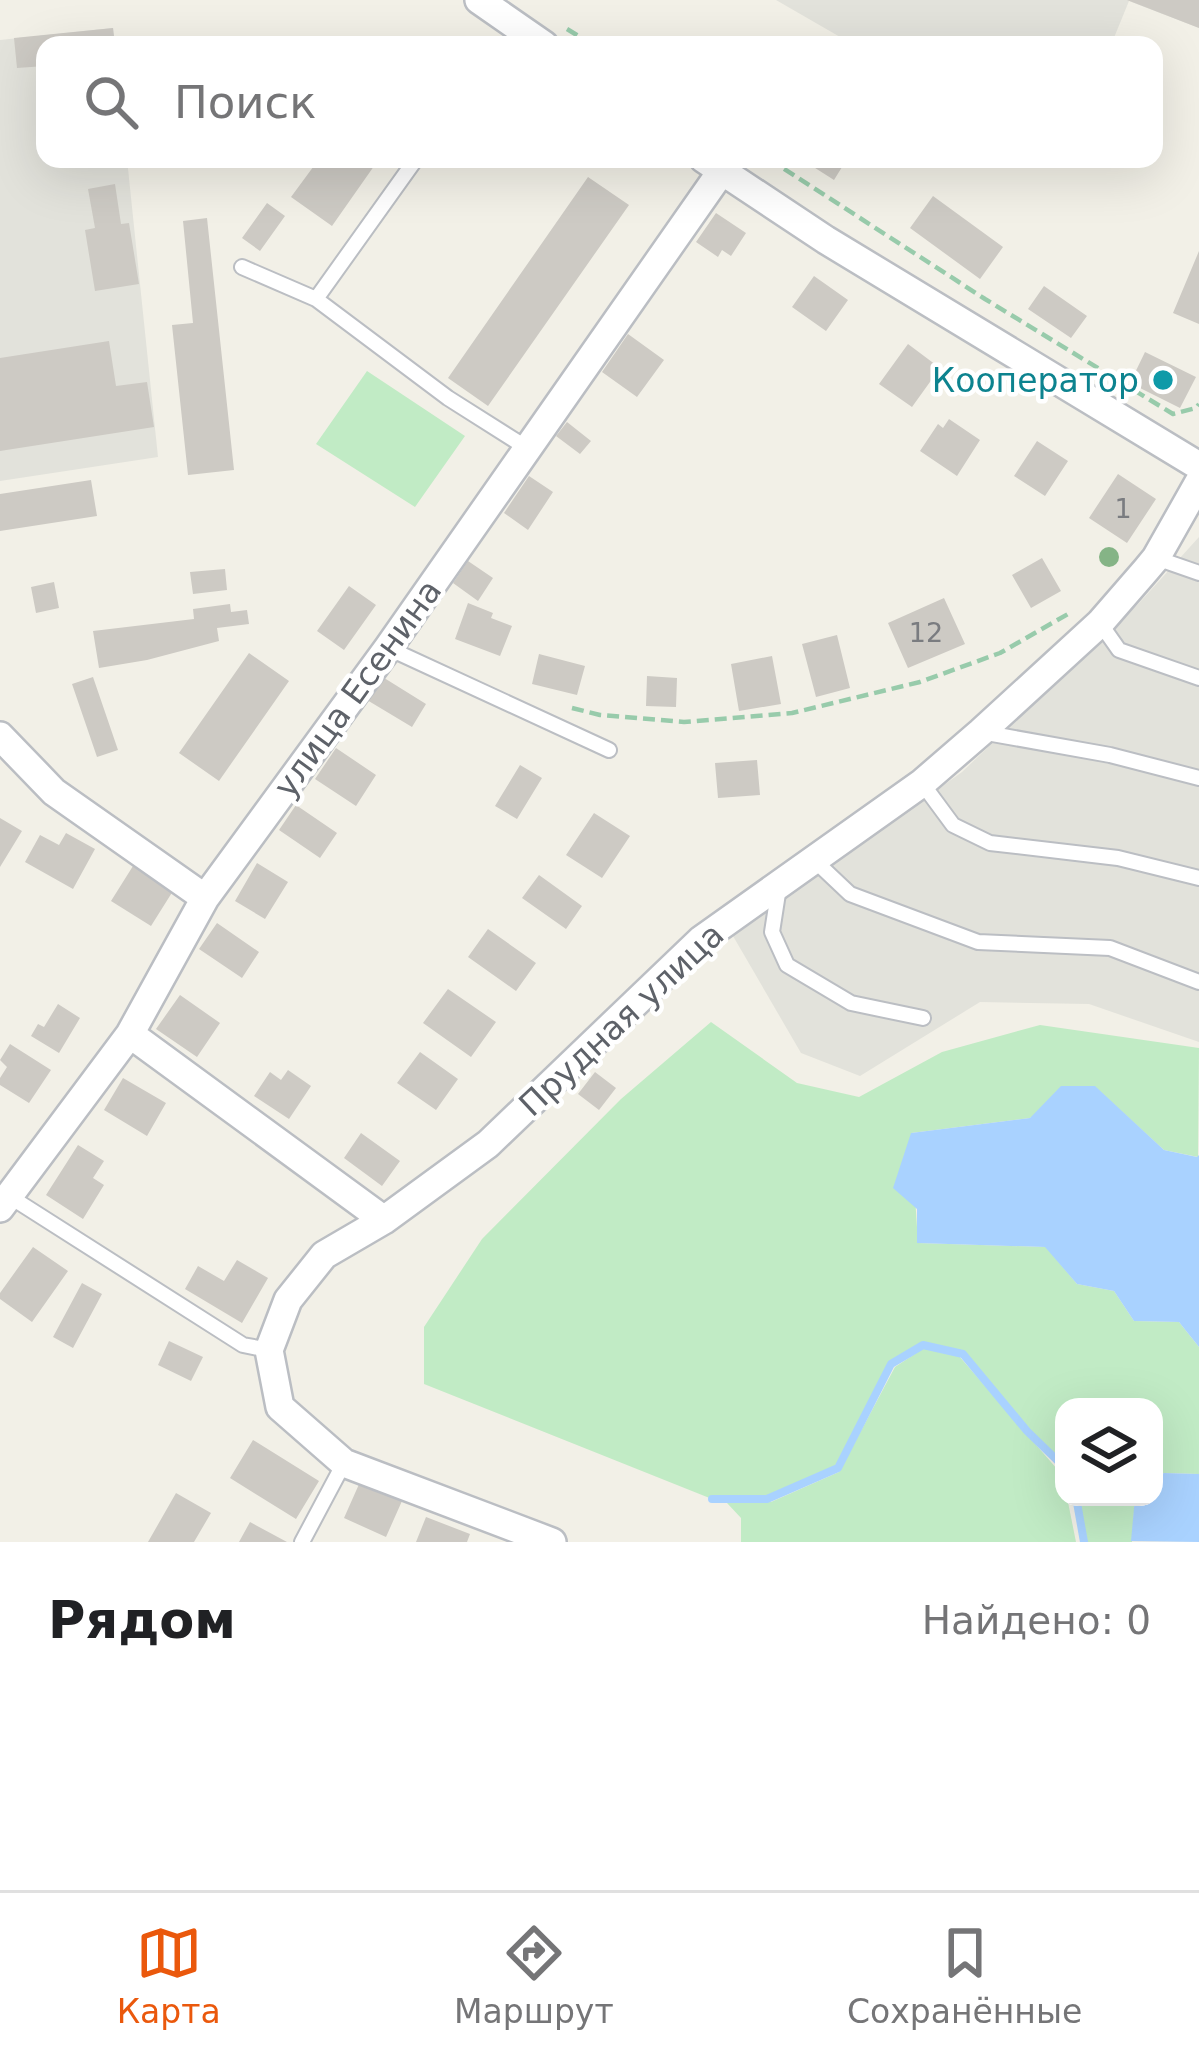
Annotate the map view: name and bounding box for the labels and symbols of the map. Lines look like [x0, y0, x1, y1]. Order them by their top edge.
place label: Кооператор [932, 361, 1139, 400]
marker: Кооператор [1150, 367, 1176, 393]
house number: 1 [1114, 493, 1132, 524]
street label: улица Есенина [265, 572, 449, 805]
house number: 12 [909, 617, 943, 648]
street label: Прудная улица [511, 915, 732, 1124]

